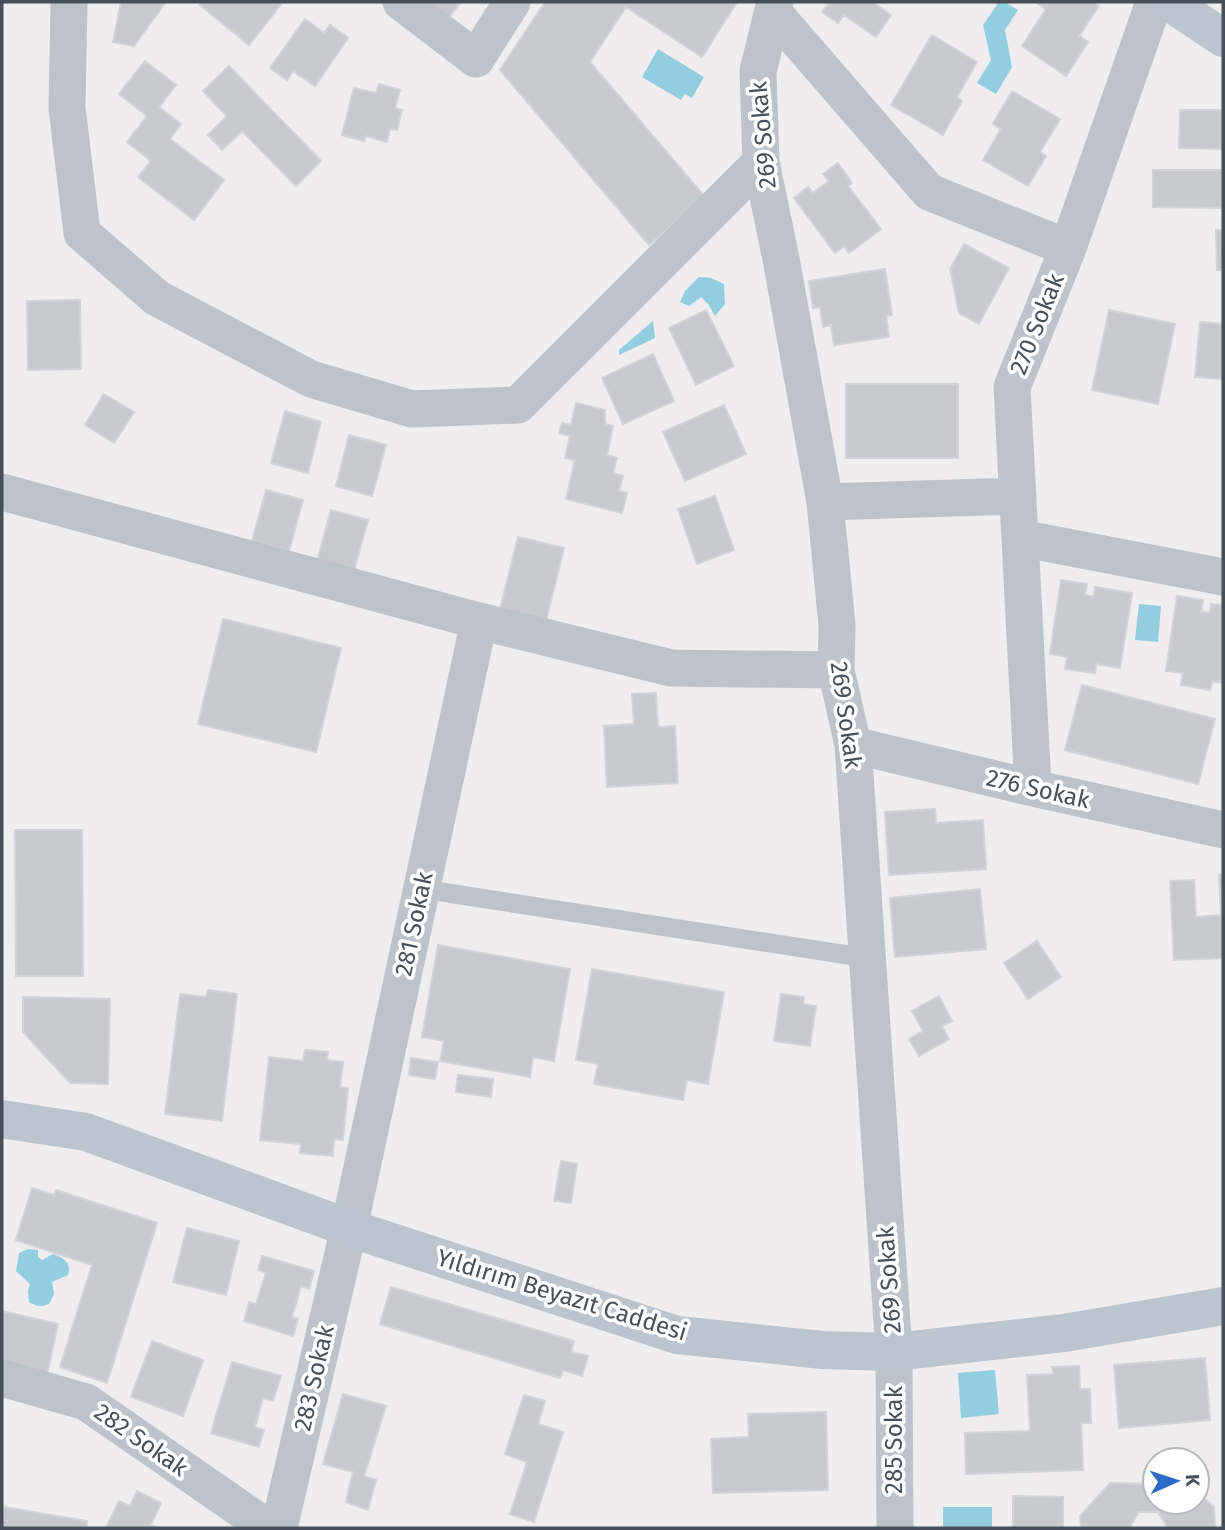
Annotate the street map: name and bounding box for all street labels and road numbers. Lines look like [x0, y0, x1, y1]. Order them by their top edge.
street label: 269 Sokak [744, 79, 782, 190]
street label: 270 Sokak [1004, 269, 1070, 378]
street label: 269 Sokak [825, 660, 867, 771]
street label: 276 Sokak [984, 764, 1093, 815]
street label: 281 Sokak [389, 869, 439, 979]
street label: 269 Sokak [871, 1225, 907, 1335]
street label: Yıldırım Beyazıt Caddesi [434, 1244, 690, 1346]
street label: 283 Sokak [288, 1322, 340, 1434]
street label: 285 Sokak [880, 1385, 908, 1494]
street label: 282 Sokak [89, 1398, 194, 1483]

